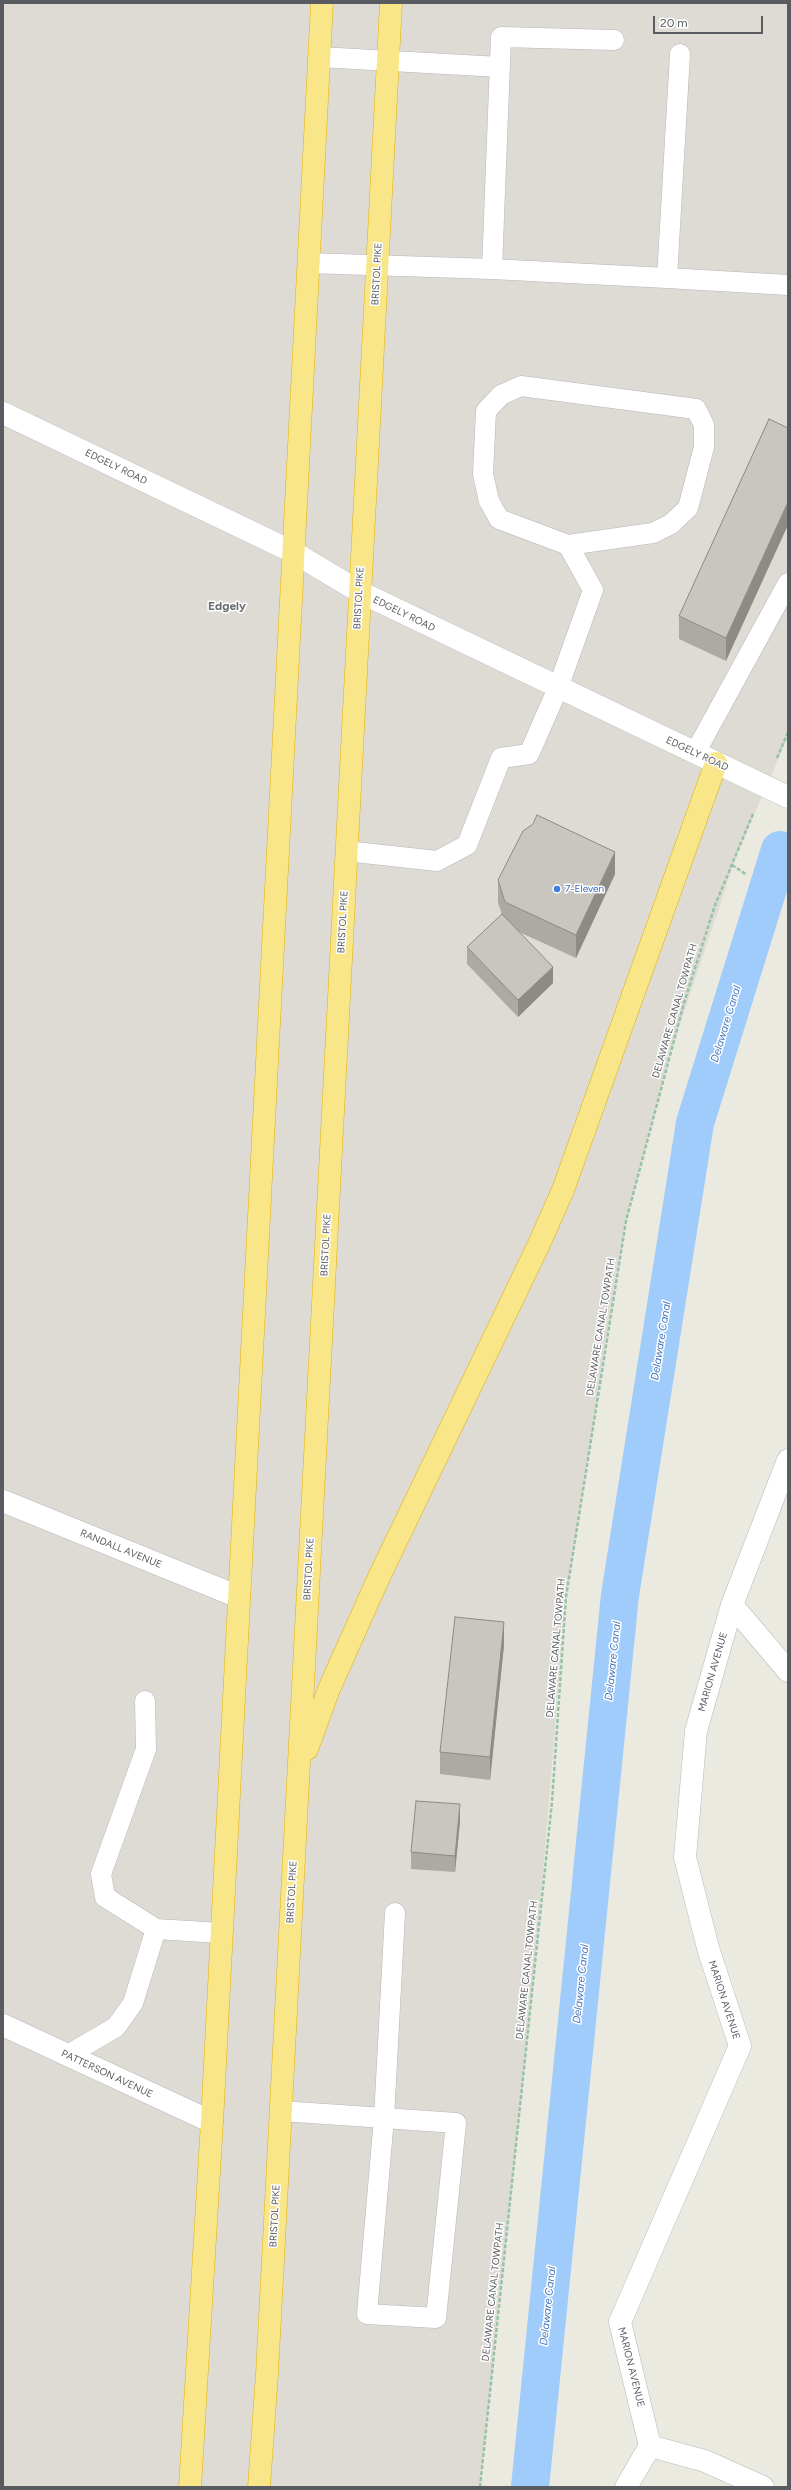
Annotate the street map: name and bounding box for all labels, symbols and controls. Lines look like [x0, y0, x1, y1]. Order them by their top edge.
scale bar [655, 8, 765, 34]
text: 20 m [660, 16, 688, 30]
street label: BRISTOL PIKE [369, 242, 385, 306]
street label: EDGELY ROAD [83, 447, 149, 487]
street label: BRISTOL PIKE [351, 566, 367, 630]
street label: EDGELY ROAD [371, 594, 437, 634]
district label: Edgely [208, 599, 246, 613]
street label: EDGELY ROAD [664, 734, 730, 774]
place label: 7-Eleven [565, 883, 604, 895]
marker: 7-Eleven [552, 884, 562, 894]
street label: BRISTOL PIKE [335, 890, 351, 954]
street label: DELAWARE CANAL TOWPATH [650, 942, 700, 1080]
water label: Delaware Canal [708, 984, 744, 1064]
street label: BRISTOL PIKE [318, 1213, 334, 1277]
street label: DELAWARE CANAL TOWPATH [584, 1257, 618, 1397]
water label: Delaware Canal [648, 1301, 674, 1381]
street label: RANDALL AVENUE [78, 1527, 164, 1571]
street label: BRISTOL PIKE [301, 1537, 317, 1601]
street label: DELAWARE CANAL TOWPATH [544, 1578, 568, 1718]
water label: Delaware Canal [602, 1621, 624, 1701]
street label: MARION AVENUE [696, 1631, 730, 1713]
street label: BRISTOL PIKE [284, 1860, 300, 1924]
street label: DELAWARE CANAL TOWPATH [514, 1900, 540, 2040]
water label: Delaware Canal [570, 1944, 592, 2024]
street label: MARION AVENUE [706, 1959, 742, 2041]
street label: PATTERSON AVENUE [59, 2048, 155, 2100]
street label: BRISTOL PIKE [267, 2184, 283, 2248]
street label: DELAWARE CANAL TOWPATH [480, 2222, 506, 2362]
water label: Delaware Canal [537, 2266, 559, 2346]
street label: MARION AVENUE [615, 2326, 647, 2408]

